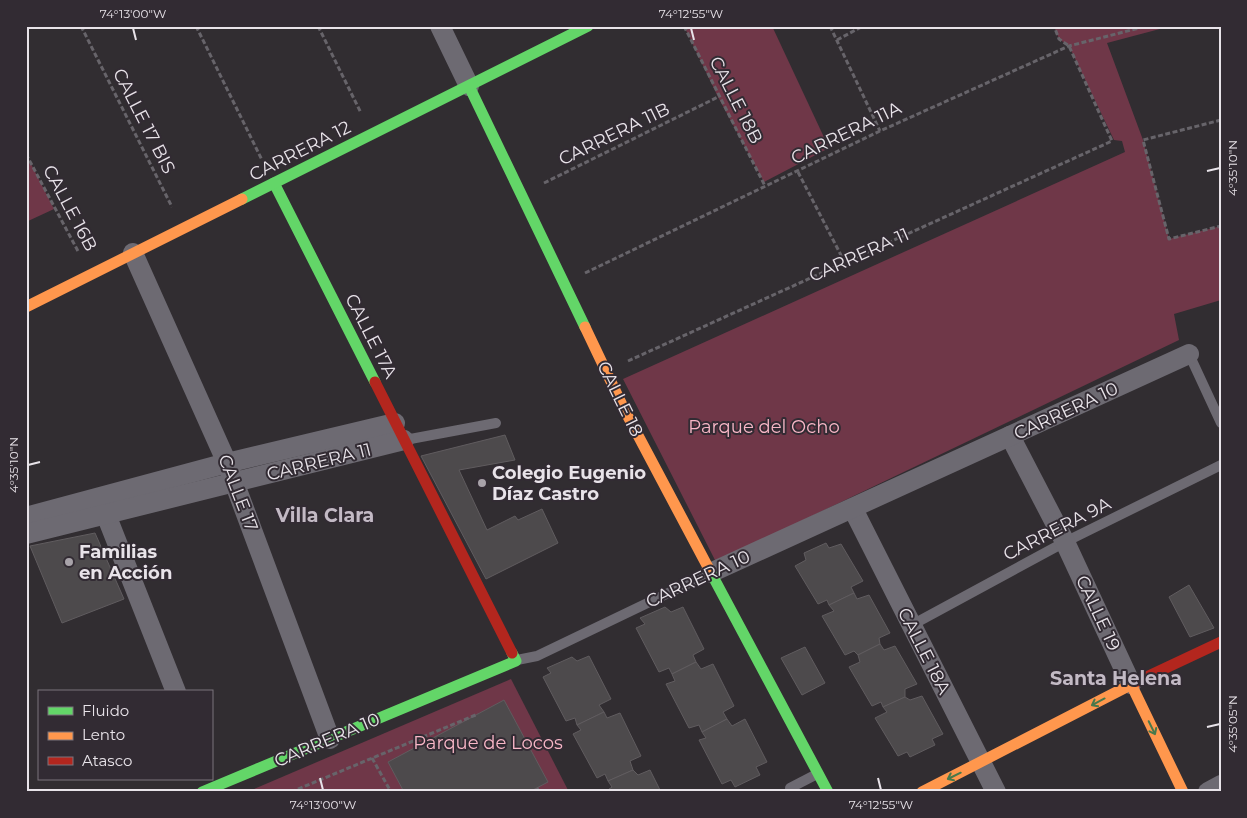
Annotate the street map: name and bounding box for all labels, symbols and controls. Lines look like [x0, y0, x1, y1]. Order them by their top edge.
text: 74°13'00"W [100, 6, 166, 21]
text: 74°12'55"W [659, 6, 723, 21]
street label: CALLE 18B [705, 53, 767, 147]
street label: CALLE 17 BIS [108, 65, 180, 177]
street label: CARRERA 11A [787, 97, 905, 169]
street label: CARRERA 11B [555, 98, 673, 170]
street label: CARRERA 12 [246, 116, 354, 186]
text: 4°35'10"N [1225, 140, 1240, 196]
street label: CALLE 16B [38, 161, 102, 255]
street label: CARRERA 11 [806, 223, 912, 287]
street label: CALLE 17A [340, 290, 402, 382]
street label: CALLE 18 [592, 358, 648, 440]
street label: CARRERA 10 [1010, 377, 1122, 445]
park label: Parque del Ocho [688, 416, 840, 438]
text: 4°35'10"N [6, 437, 21, 493]
street label: CARRERA 11 [264, 438, 374, 486]
street label: CALLE 17 [213, 452, 263, 534]
place label: Colegio Eugenio Díaz Castro [492, 462, 646, 505]
marker: Colegio Eugenio Díaz Castro [476, 477, 488, 489]
street label: CARRERA 9A [1000, 492, 1115, 566]
district label: Villa Clara [275, 504, 374, 527]
place label: Familias en Acción [79, 541, 172, 584]
street label: CARRERA 10 [642, 545, 754, 613]
marker: Familias en Acción [63, 556, 75, 568]
street label: CALLE 19 [1071, 572, 1125, 654]
street label: CALLE 18A [893, 604, 955, 698]
district label: Santa Helena [1050, 667, 1182, 690]
legend [38, 690, 212, 780]
text: 4°35'05"N [1225, 695, 1240, 753]
one-way arrow [1091, 698, 1106, 707]
text: Fluido [82, 701, 129, 720]
street label: CARRERA 10 [271, 708, 383, 772]
one-way arrow [1148, 720, 1158, 735]
text: Lento [82, 725, 125, 744]
park label: Parque de Locos [413, 732, 563, 754]
text: Atasco [82, 751, 132, 770]
one-way arrow [947, 772, 962, 782]
text: 74°13'00"W [290, 797, 356, 812]
text: 74°12'55"W [849, 797, 913, 812]

